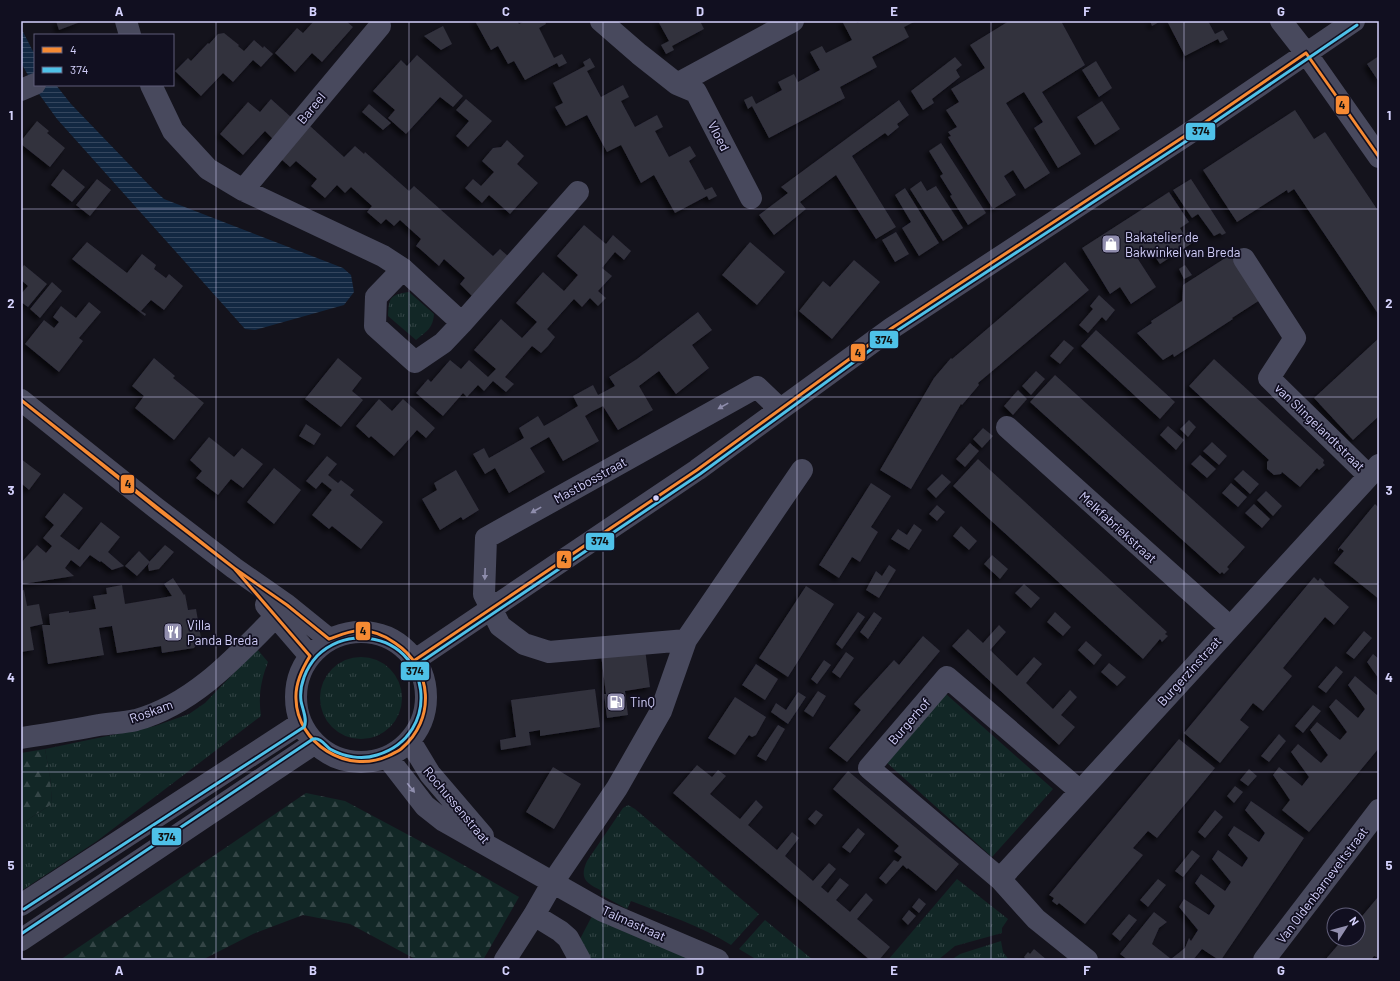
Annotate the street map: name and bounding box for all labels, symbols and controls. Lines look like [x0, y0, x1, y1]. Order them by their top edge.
text: A [115, 3, 124, 19]
text: B [309, 3, 317, 19]
text: C [502, 3, 510, 19]
text: D [696, 3, 704, 19]
text: E [890, 3, 898, 19]
text: F [1083, 3, 1091, 19]
text: G [1277, 3, 1285, 19]
legend [34, 34, 174, 86]
text: 4 [70, 42, 77, 56]
text: 374 [70, 62, 88, 76]
street label: Bareel [293, 89, 329, 127]
line badge: 4 [1335, 95, 1350, 115]
text: 4 [1339, 98, 1346, 111]
text: 1 [9, 107, 13, 123]
text: 1 [1387, 107, 1391, 123]
street label: Vloed [705, 118, 733, 154]
line badge: 374 [1185, 122, 1216, 141]
text: 374 [1192, 124, 1210, 137]
place label: Bakatelier de Bakwinkel van Breda [1125, 229, 1240, 260]
shop icon: Bakatelier de Bakwinkel van Breda [1100, 233, 1122, 255]
text: 2 [7, 295, 15, 311]
text: 2 [1385, 295, 1393, 311]
line badge: 374 [869, 330, 899, 349]
text: 374 [875, 333, 893, 346]
line badge: 4 [850, 343, 866, 362]
text: 4 [855, 346, 862, 359]
street label: van Slingelandtstraat [1272, 380, 1368, 474]
one-way arrow [717, 402, 729, 409]
street label: Mastbosstraat [551, 453, 629, 507]
line badge: 4 [120, 474, 135, 494]
text: 4 [125, 477, 132, 490]
text: 3 [7, 482, 15, 498]
text: 3 [1385, 482, 1393, 498]
street label: Melkfabriekstraat [1076, 488, 1160, 566]
unlabelled marker [651, 493, 661, 503]
one-way arrow [530, 507, 542, 514]
line badge: 374 [585, 532, 615, 551]
text: 374 [591, 534, 609, 547]
line badge: 4 [556, 550, 572, 569]
text: 4 [561, 552, 568, 565]
one-way arrow [481, 568, 488, 580]
place label: Villa Panda Breda [187, 617, 258, 648]
restaurant icon: Villa Panda Breda [162, 621, 184, 643]
line badge: 4 [355, 621, 371, 641]
text: 4 [360, 624, 367, 637]
street label: Burgerzinstraat [1154, 633, 1224, 709]
line badge: 374 [400, 661, 430, 681]
text: 374 [406, 664, 424, 677]
text: 4 [7, 669, 15, 685]
text: 4 [1385, 669, 1393, 685]
fuel station icon: TinQ [605, 691, 627, 713]
place label: TinQ [630, 694, 655, 710]
street label: Burgerhof [884, 694, 934, 748]
street label: Roskam [127, 696, 175, 726]
street label: Rochussenstraat [420, 763, 494, 847]
one-way arrow [406, 783, 415, 794]
street label: Van Oldenbarneveltstraat [1273, 824, 1371, 946]
line badge: 374 [151, 827, 182, 846]
text: 374 [158, 830, 176, 843]
text: 5 [7, 857, 15, 873]
text: 5 [1385, 857, 1393, 873]
street label: Talmastraat [600, 902, 668, 944]
north arrow [1326, 907, 1366, 947]
text: N [1347, 914, 1362, 928]
text: A [115, 962, 124, 978]
text: B [309, 962, 317, 978]
text: C [502, 962, 510, 978]
text: D [696, 962, 704, 978]
text: E [890, 962, 898, 978]
text: F [1083, 962, 1091, 978]
text: G [1277, 962, 1285, 978]

